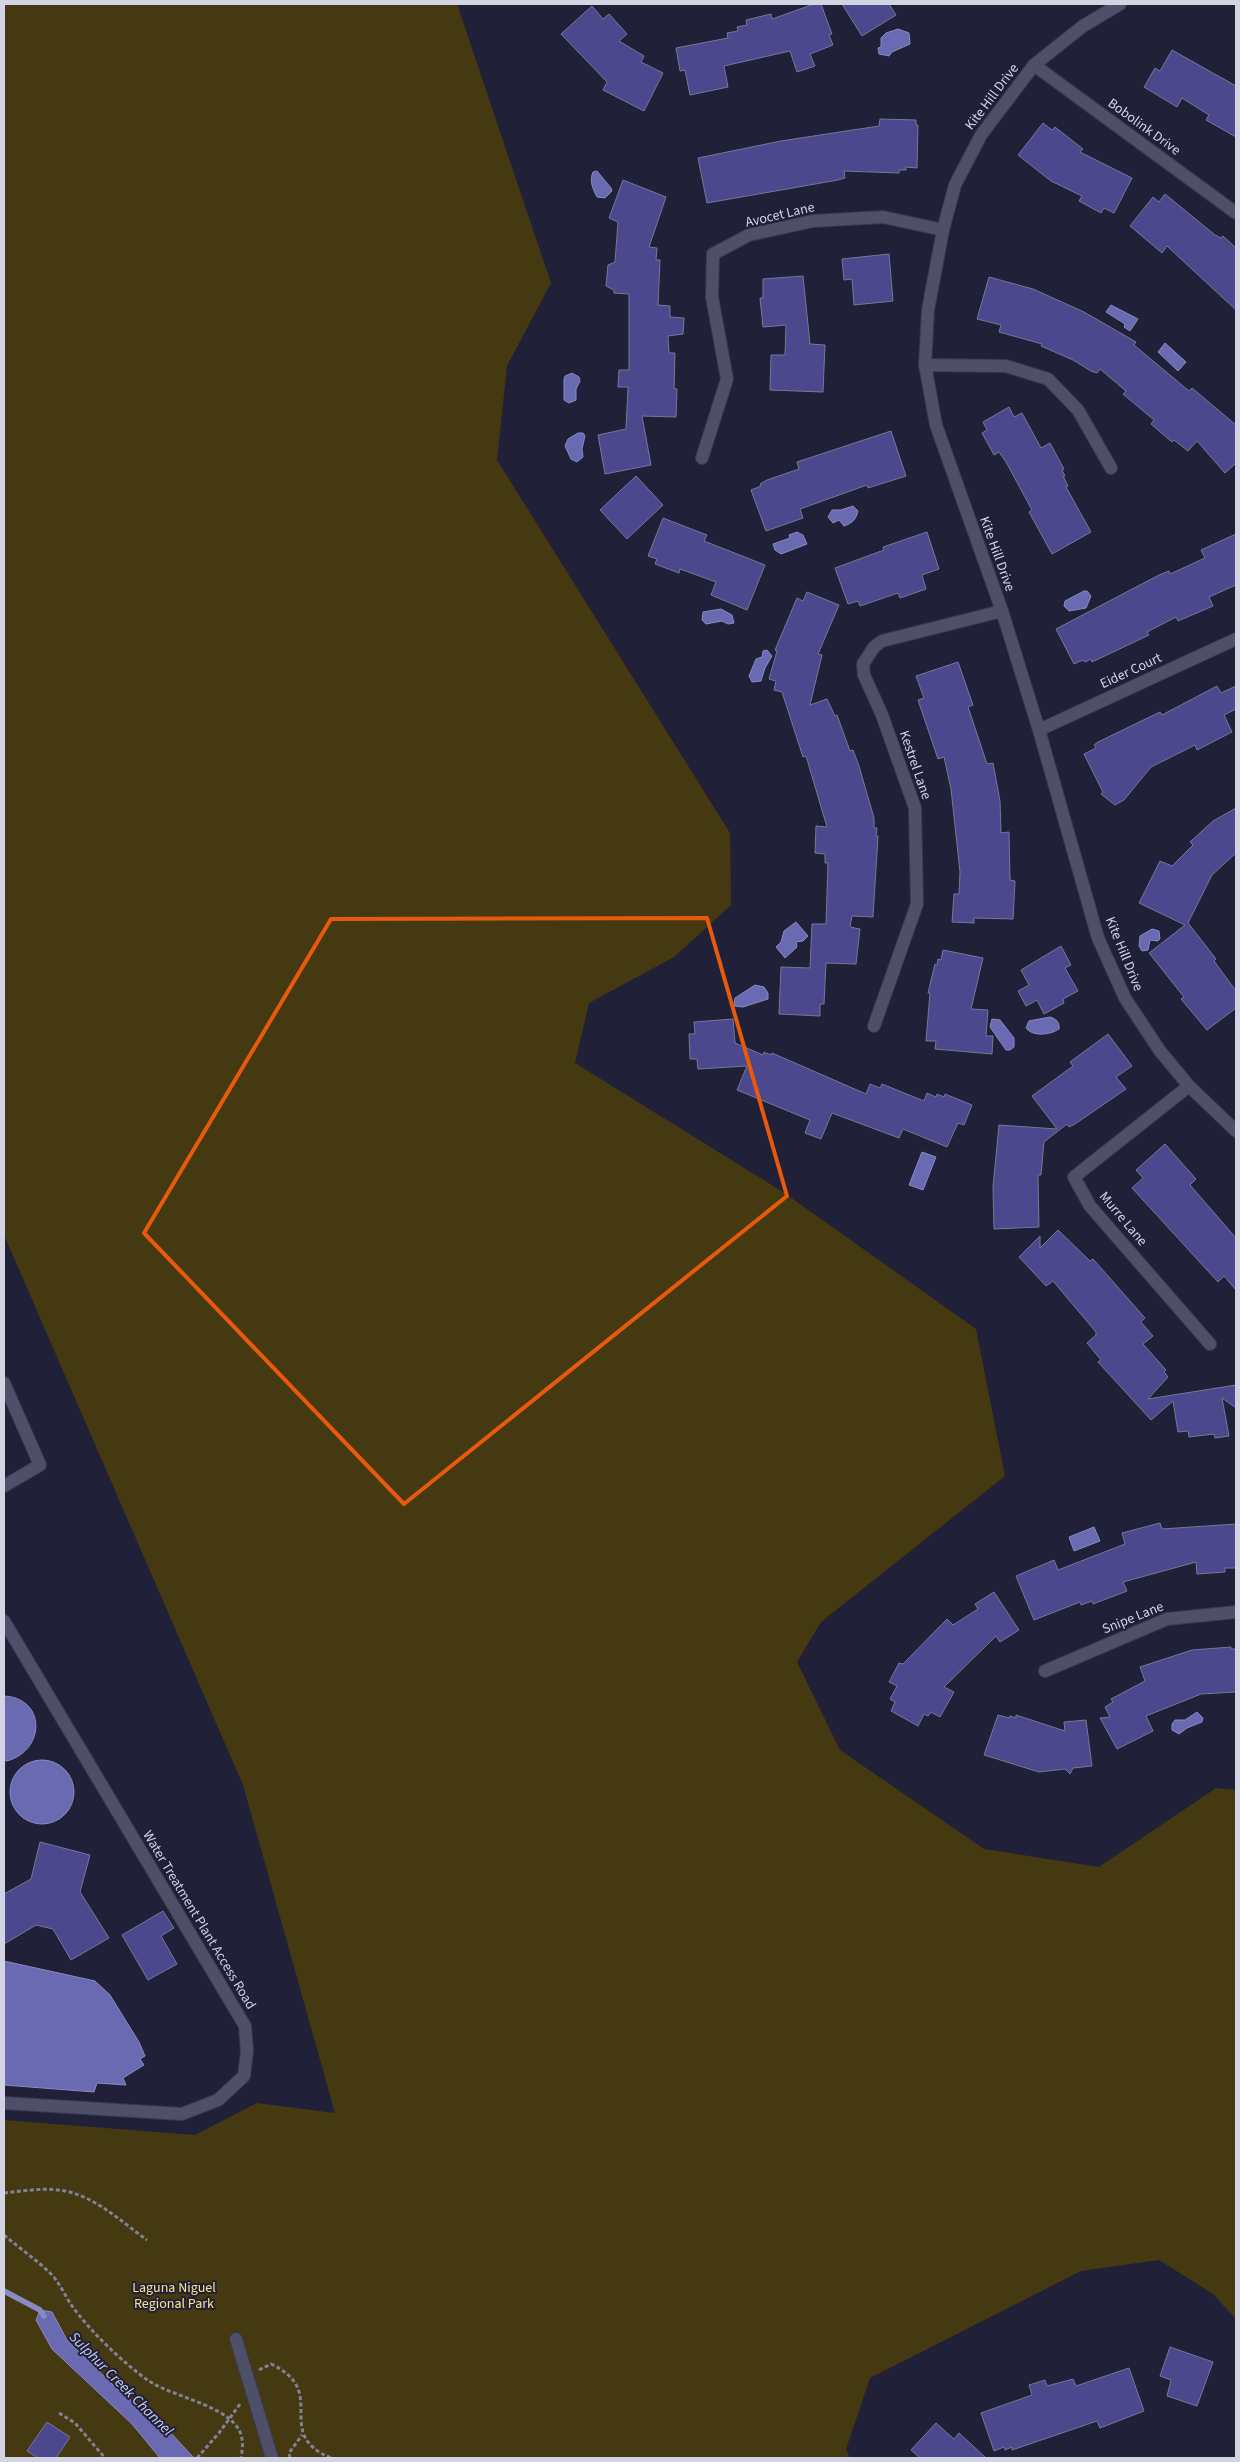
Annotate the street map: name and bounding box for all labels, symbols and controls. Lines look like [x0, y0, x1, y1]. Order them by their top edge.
street label: Kite Hill Drive [960, 60, 1024, 134]
street label: Bobolink Drive [1103, 94, 1185, 160]
street label: Avocet Lane [743, 197, 817, 233]
street label: Kite Hill Drive [974, 514, 1020, 594]
street label: Eider Court [1097, 648, 1165, 694]
street label: Kestrel Lane [894, 728, 936, 802]
street label: Kite Hill Drive [1100, 914, 1148, 994]
street label: Murre Lane [1094, 1187, 1152, 1251]
street label: Snipe Lane [1099, 1597, 1167, 1639]
street label: Water Treatment Plant Access Road [138, 1827, 260, 2013]
park label: Laguna Niguel Regional Park [132, 2278, 216, 2314]
water label: Sulphur Creek Channel [64, 2327, 178, 2441]

